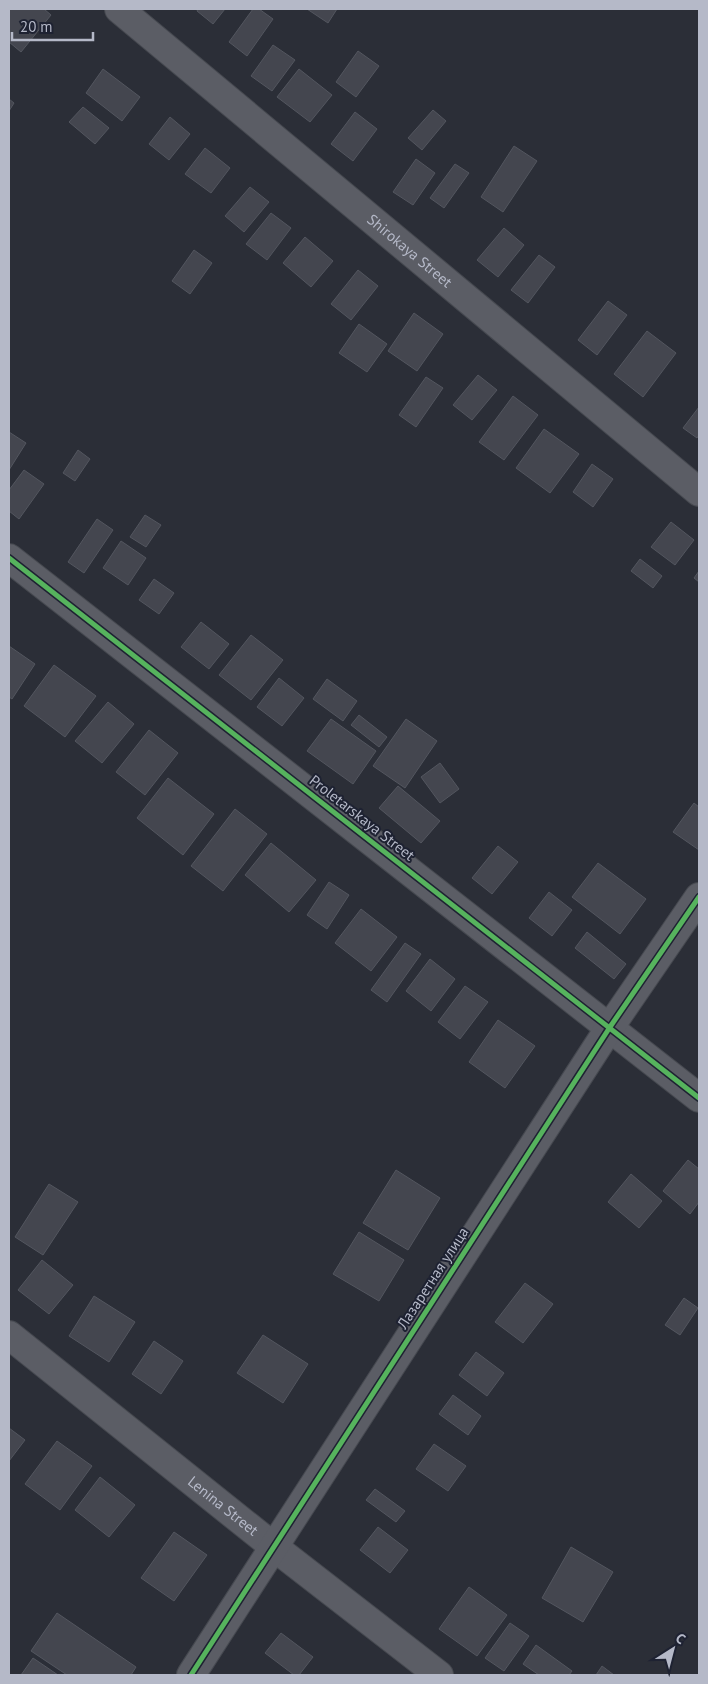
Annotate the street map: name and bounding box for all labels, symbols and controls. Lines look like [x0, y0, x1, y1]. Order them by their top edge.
scale bar [12, 10, 94, 42]
text: 20 m [20, 17, 53, 36]
street label: Shirokaya Street [363, 210, 456, 291]
street label: Proletarskaya Street [306, 771, 419, 865]
street label: Лазаретная улица [392, 1223, 473, 1333]
street label: Lenina Street [184, 1472, 262, 1540]
north arrow [648, 1624, 698, 1674]
text: С [672, 1629, 689, 1648]

